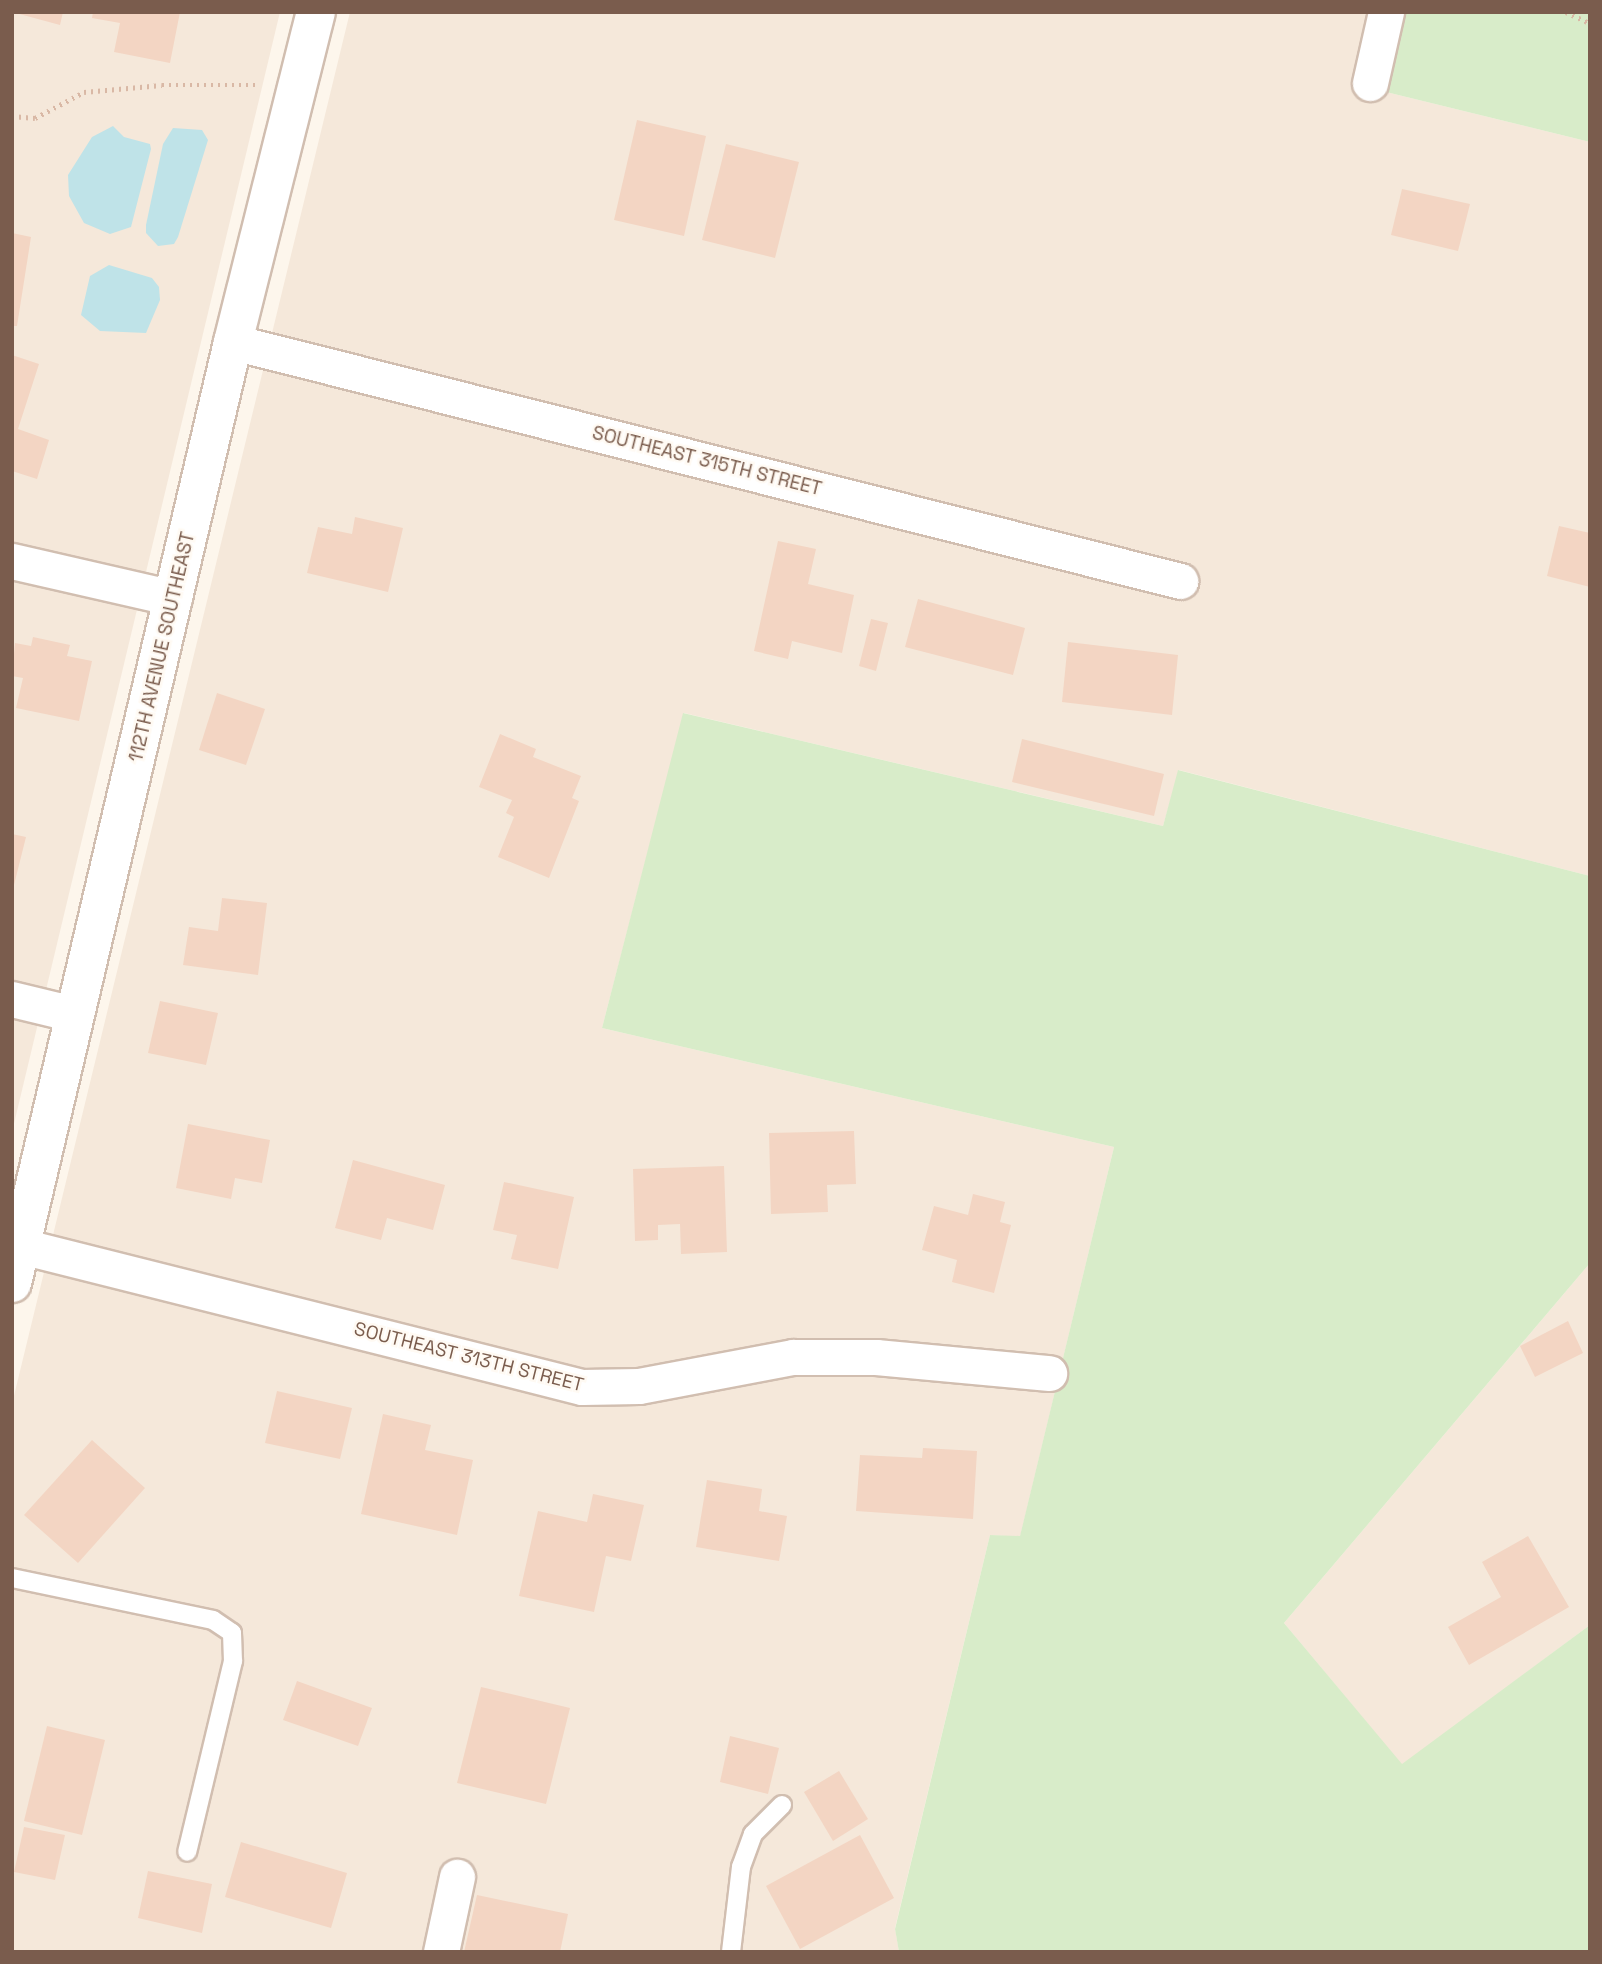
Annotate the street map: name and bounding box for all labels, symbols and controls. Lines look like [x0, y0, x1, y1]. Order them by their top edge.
street label: SOUTHEAST 315TH STREET [590, 421, 824, 501]
street label: 112TH AVENUE SOUTHEAST [124, 530, 200, 764]
street label: SOUTHEAST 313TH STREET [352, 1317, 586, 1397]

